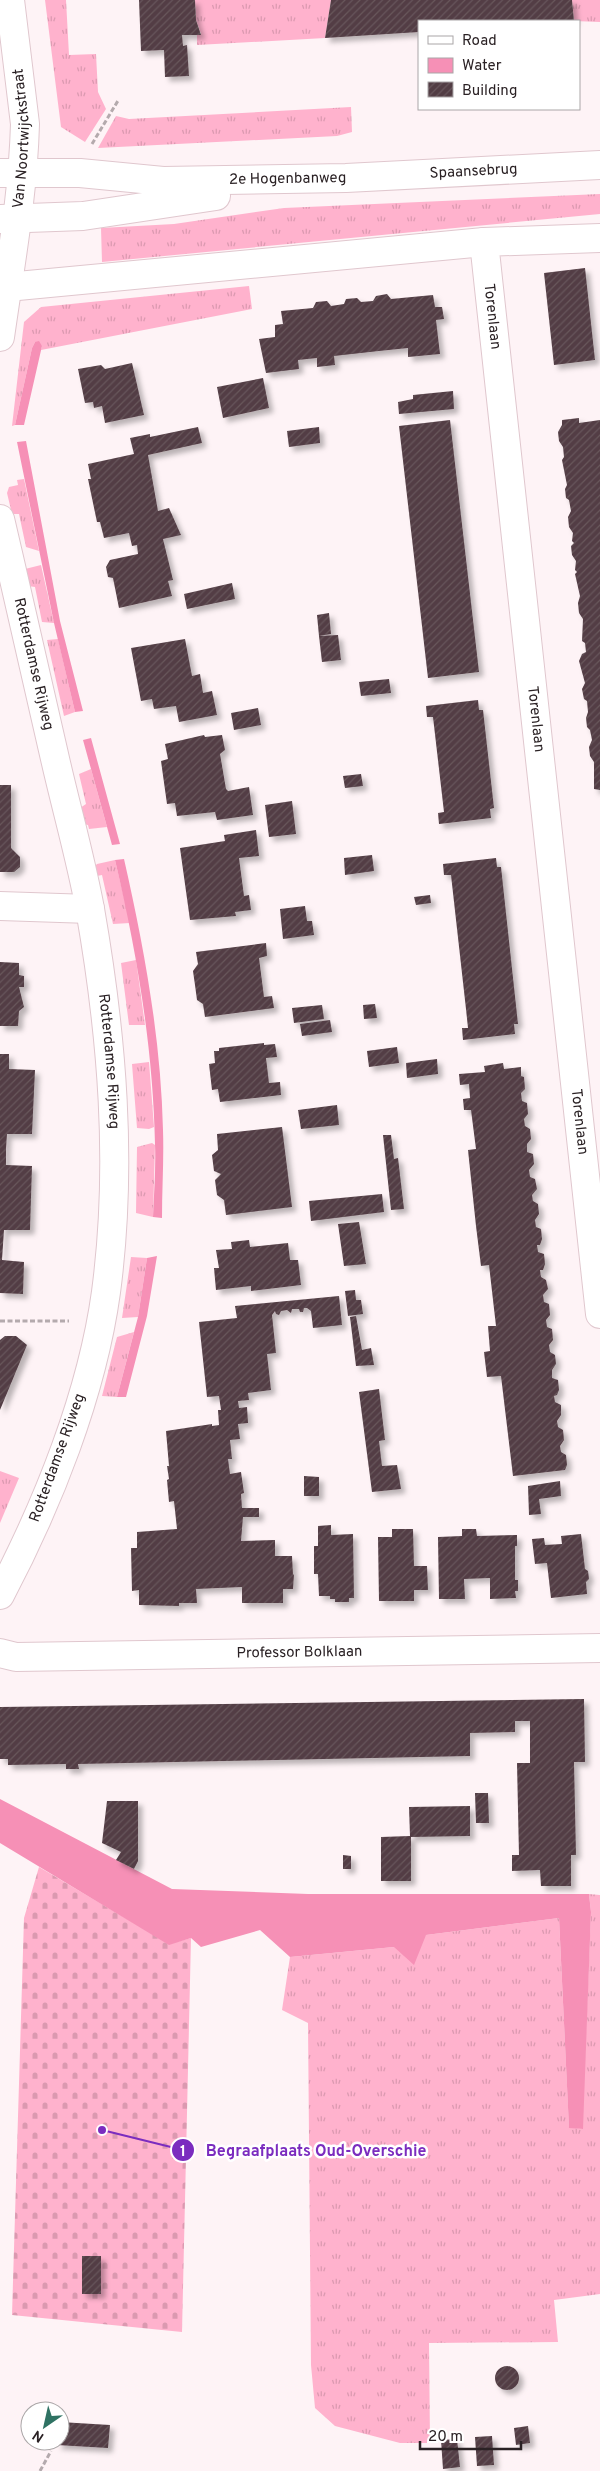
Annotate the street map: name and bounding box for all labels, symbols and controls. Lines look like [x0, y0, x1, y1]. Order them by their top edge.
legend [418, 20, 580, 110]
text: Road [462, 32, 497, 51]
text: Water [462, 57, 502, 76]
street label: Van Noortwijckstraat [9, 68, 35, 210]
text: Building [462, 82, 517, 101]
street label: Spaansebrug [429, 160, 518, 183]
street label: 2e Hogenbanweg [229, 168, 346, 189]
street label: Torenlaan [479, 283, 505, 350]
street label: Rotterdamse Rijweg [9, 596, 58, 732]
street label: Torenlaan [523, 685, 549, 753]
street label: Rotterdamse Rijweg [93, 993, 123, 1129]
street label: Torenlaan [566, 1088, 592, 1156]
street label: Rotterdamse Rijweg [26, 1391, 90, 1525]
street label: Professor Bolklaan [236, 1642, 363, 1663]
callout: Begraafplaats Oud-Overschie [171, 2135, 436, 2166]
text: Begraafplaats Oud-Overschie [206, 2142, 426, 2162]
text: 1 [180, 2143, 186, 2162]
north arrow [20, 2401, 70, 2451]
scale bar [420, 2418, 521, 2450]
text: N [30, 2426, 47, 2445]
text: 20 m [428, 2428, 463, 2447]

